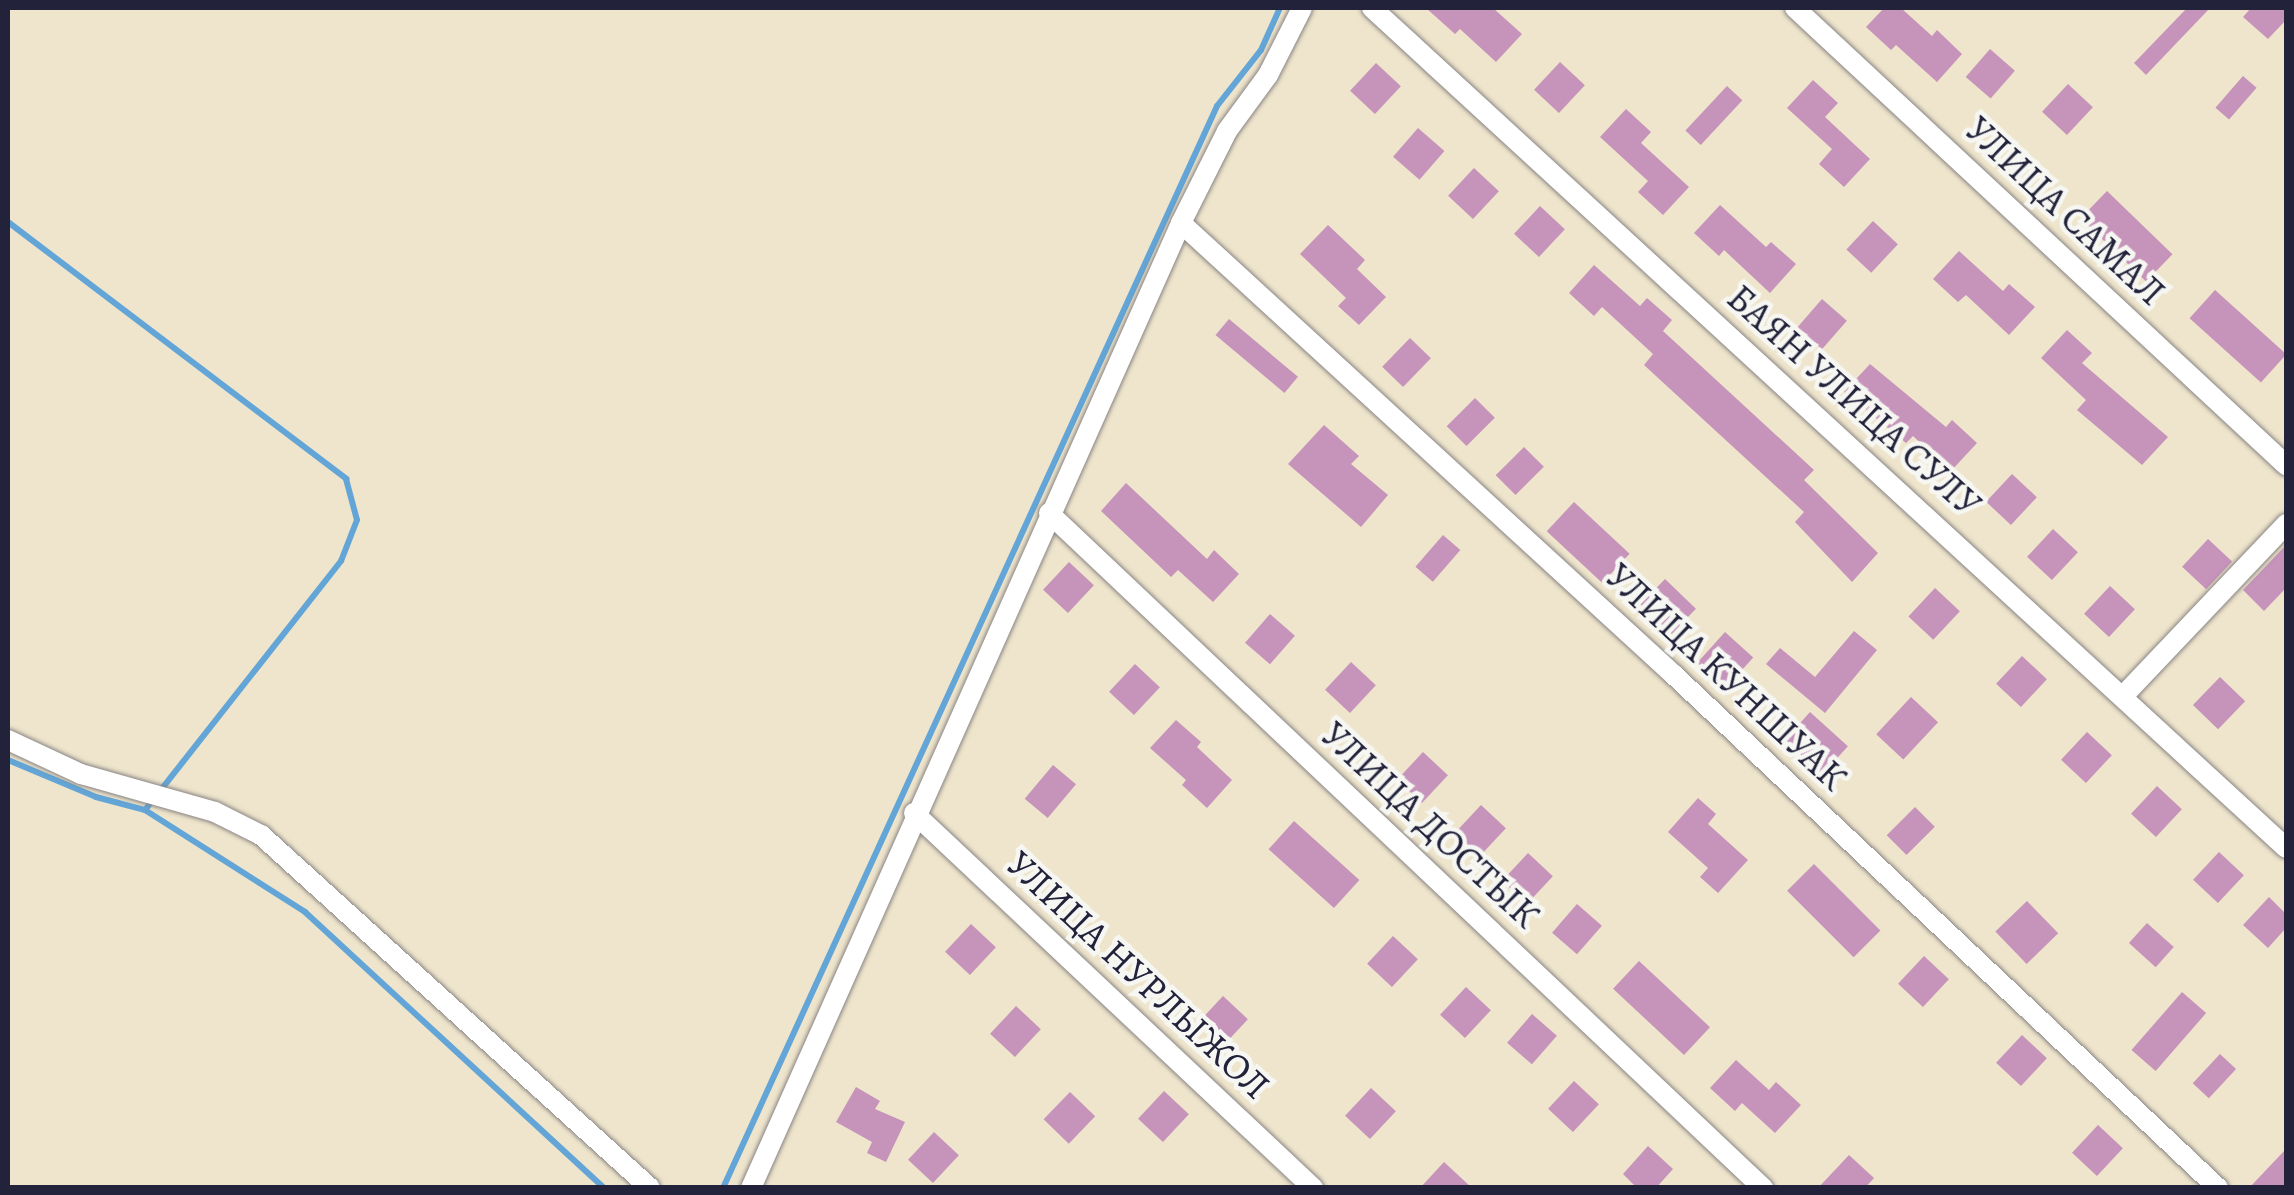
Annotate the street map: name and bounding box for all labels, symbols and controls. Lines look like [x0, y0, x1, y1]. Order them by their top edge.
street label: УЛИЦА САМАЛ [1956, 107, 2174, 315]
street label: БАЯН УЛИЦА СУЛУ [1718, 275, 1990, 527]
street label: УЛИЦА КУНШУАК [1596, 554, 1856, 800]
street label: УЛИЦА ДОСТЫК [1311, 712, 1549, 938]
street label: УЛИЦА НУРЛЫЖОЛ [997, 841, 1279, 1109]

